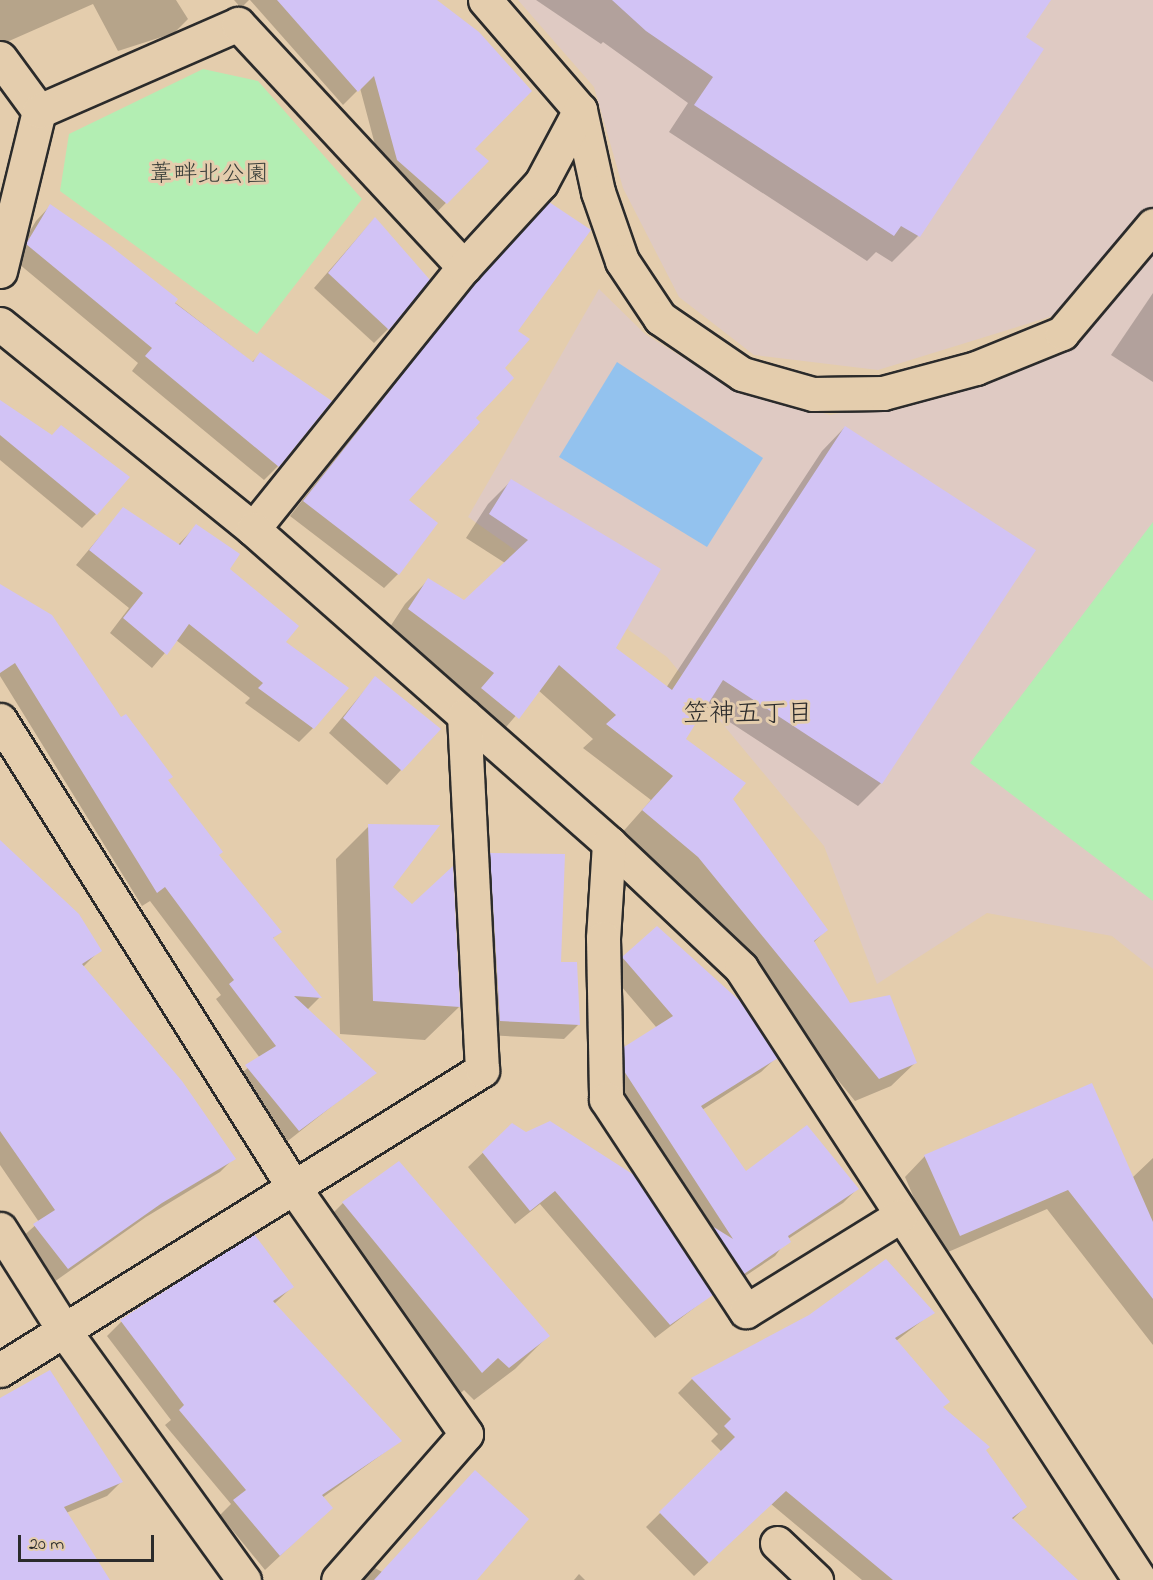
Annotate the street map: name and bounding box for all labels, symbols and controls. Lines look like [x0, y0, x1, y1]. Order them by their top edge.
park label: 葦畔北公園 [149, 162, 269, 190]
district label: 笠神五丁目 [683, 700, 813, 732]
scale bar [21, 1523, 158, 1561]
text: 20 m [29, 1532, 64, 1558]

